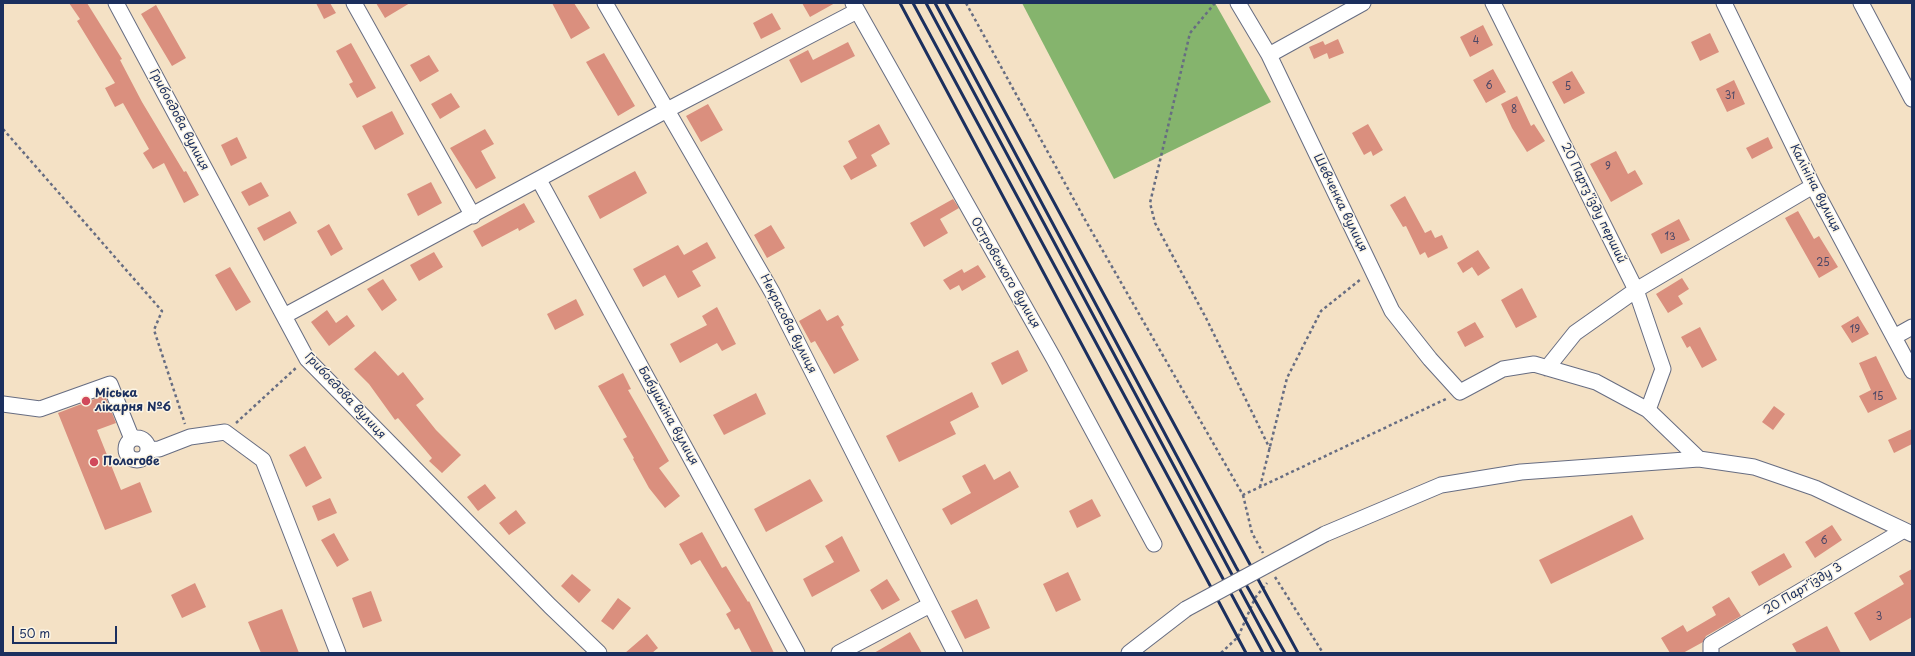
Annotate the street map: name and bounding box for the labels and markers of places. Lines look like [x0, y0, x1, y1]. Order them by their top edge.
place label: Міська лікарня №6 [95, 387, 171, 415]
marker: Міська лікарня №6 [80, 395, 92, 407]
place label: Пологове [103, 455, 160, 469]
marker: Пологове [88, 456, 100, 468]

